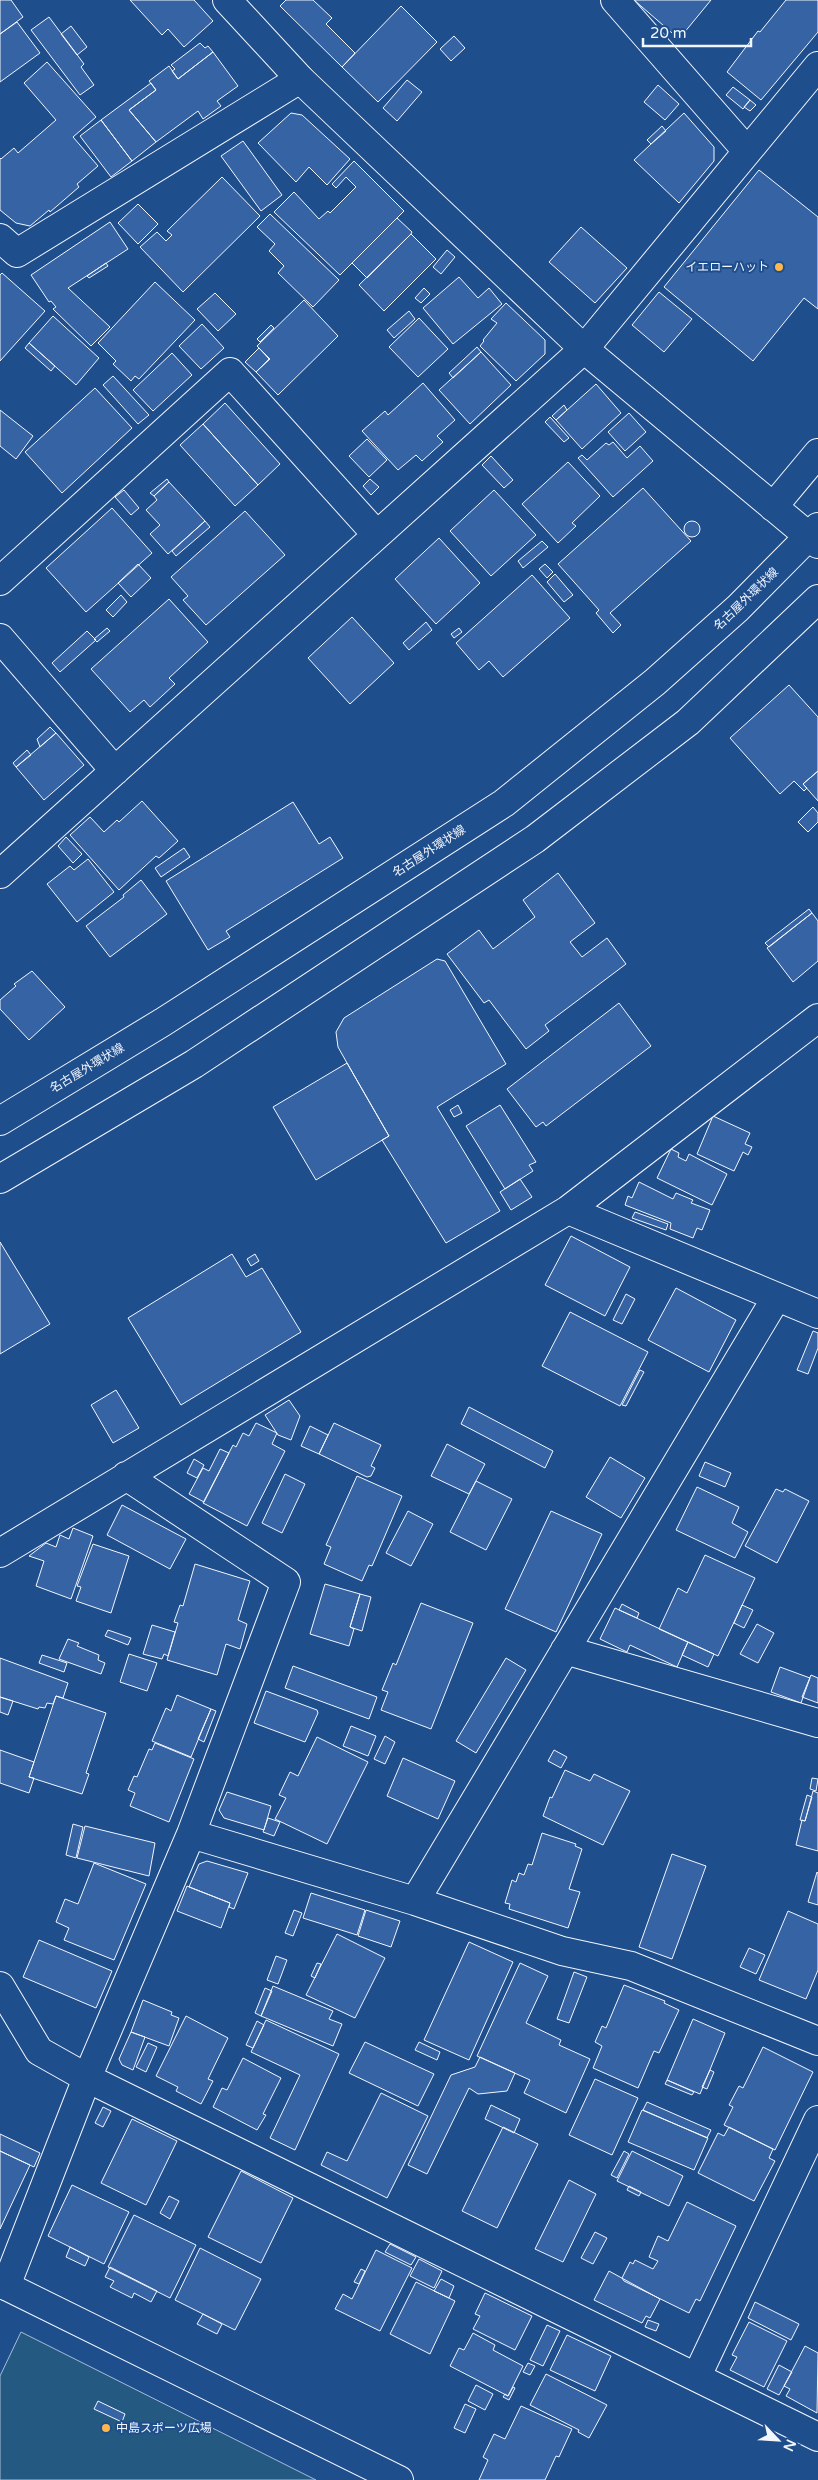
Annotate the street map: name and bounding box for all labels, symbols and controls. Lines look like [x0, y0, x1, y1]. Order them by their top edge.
scale bar [643, 15, 750, 47]
text: 20 m [650, 24, 687, 42]
place label: イエローハット [685, 260, 769, 274]
marker: イエローハット [773, 261, 785, 273]
street label: 名古屋外環状線 [711, 565, 781, 633]
street label: 名古屋外環状線 [390, 822, 468, 880]
street label: 名古屋外環状線 [47, 1040, 127, 1096]
north arrow [753, 2415, 803, 2465]
place label: 中島スポーツ広場 [116, 2421, 212, 2435]
marker: 中島スポーツ広場 [100, 2422, 112, 2434]
text: N [779, 2437, 799, 2454]

